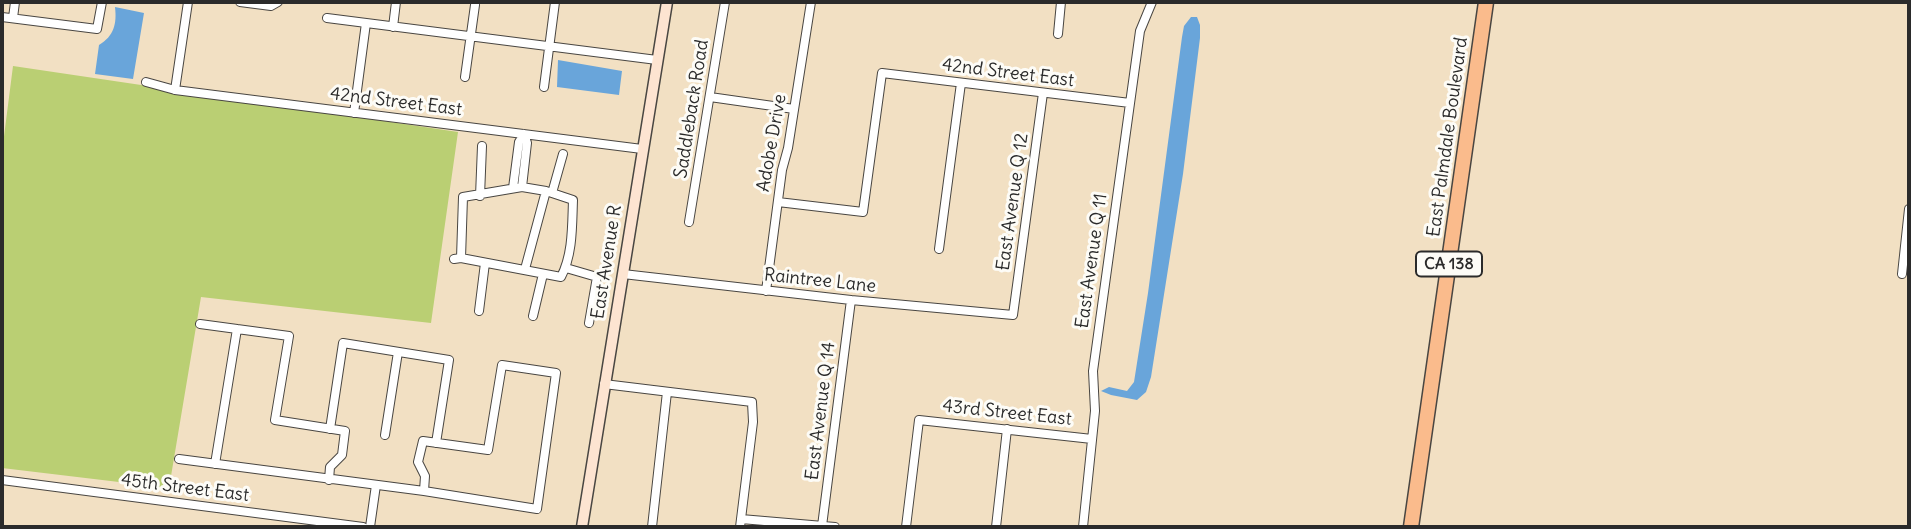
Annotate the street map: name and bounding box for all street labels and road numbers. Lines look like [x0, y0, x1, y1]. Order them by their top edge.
street label: East Palmdale Boulevard [1423, 36, 1473, 238]
street label: Saddleback Road [670, 38, 714, 180]
street label: 42nd Street East [941, 54, 1075, 92]
street label: 42nd Street East [329, 83, 463, 121]
street label: Adobe Drive [753, 93, 791, 193]
street label: East Avenue Q 12 [993, 132, 1033, 272]
street label: East Avenue Q 11 [1072, 192, 1112, 330]
street label: East Avenue R [587, 203, 627, 321]
road number: CA 138 [1416, 252, 1482, 276]
street label: Raintree Lane [763, 264, 877, 298]
street label: East Avenue Q 14 [802, 341, 840, 481]
street label: 43rd Street East [941, 395, 1073, 431]
street label: 45th Street East [120, 469, 250, 507]

